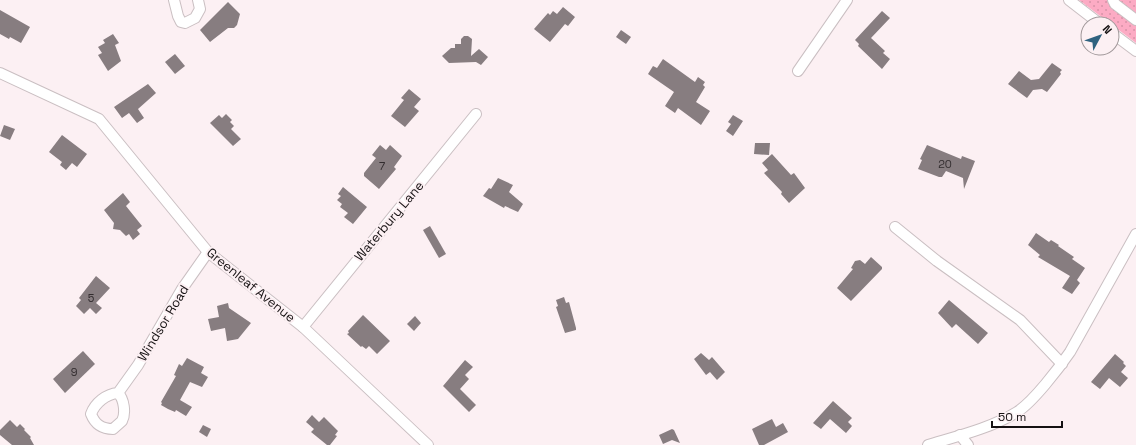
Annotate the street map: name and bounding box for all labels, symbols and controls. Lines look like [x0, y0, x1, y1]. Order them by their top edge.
north arrow [1080, 16, 1120, 56]
text: N [1100, 22, 1115, 37]
house number: 20 [938, 157, 952, 171]
house number: 7 [379, 159, 385, 173]
street label: Waterbury Lane [351, 177, 427, 265]
street label: Greenleaf Avenue [203, 244, 299, 326]
street label: Windsor Road [134, 282, 192, 364]
house number: 5 [88, 291, 95, 305]
house number: 9 [71, 365, 78, 379]
scale bar [992, 403, 1062, 429]
text: 50 m [998, 409, 1026, 425]

